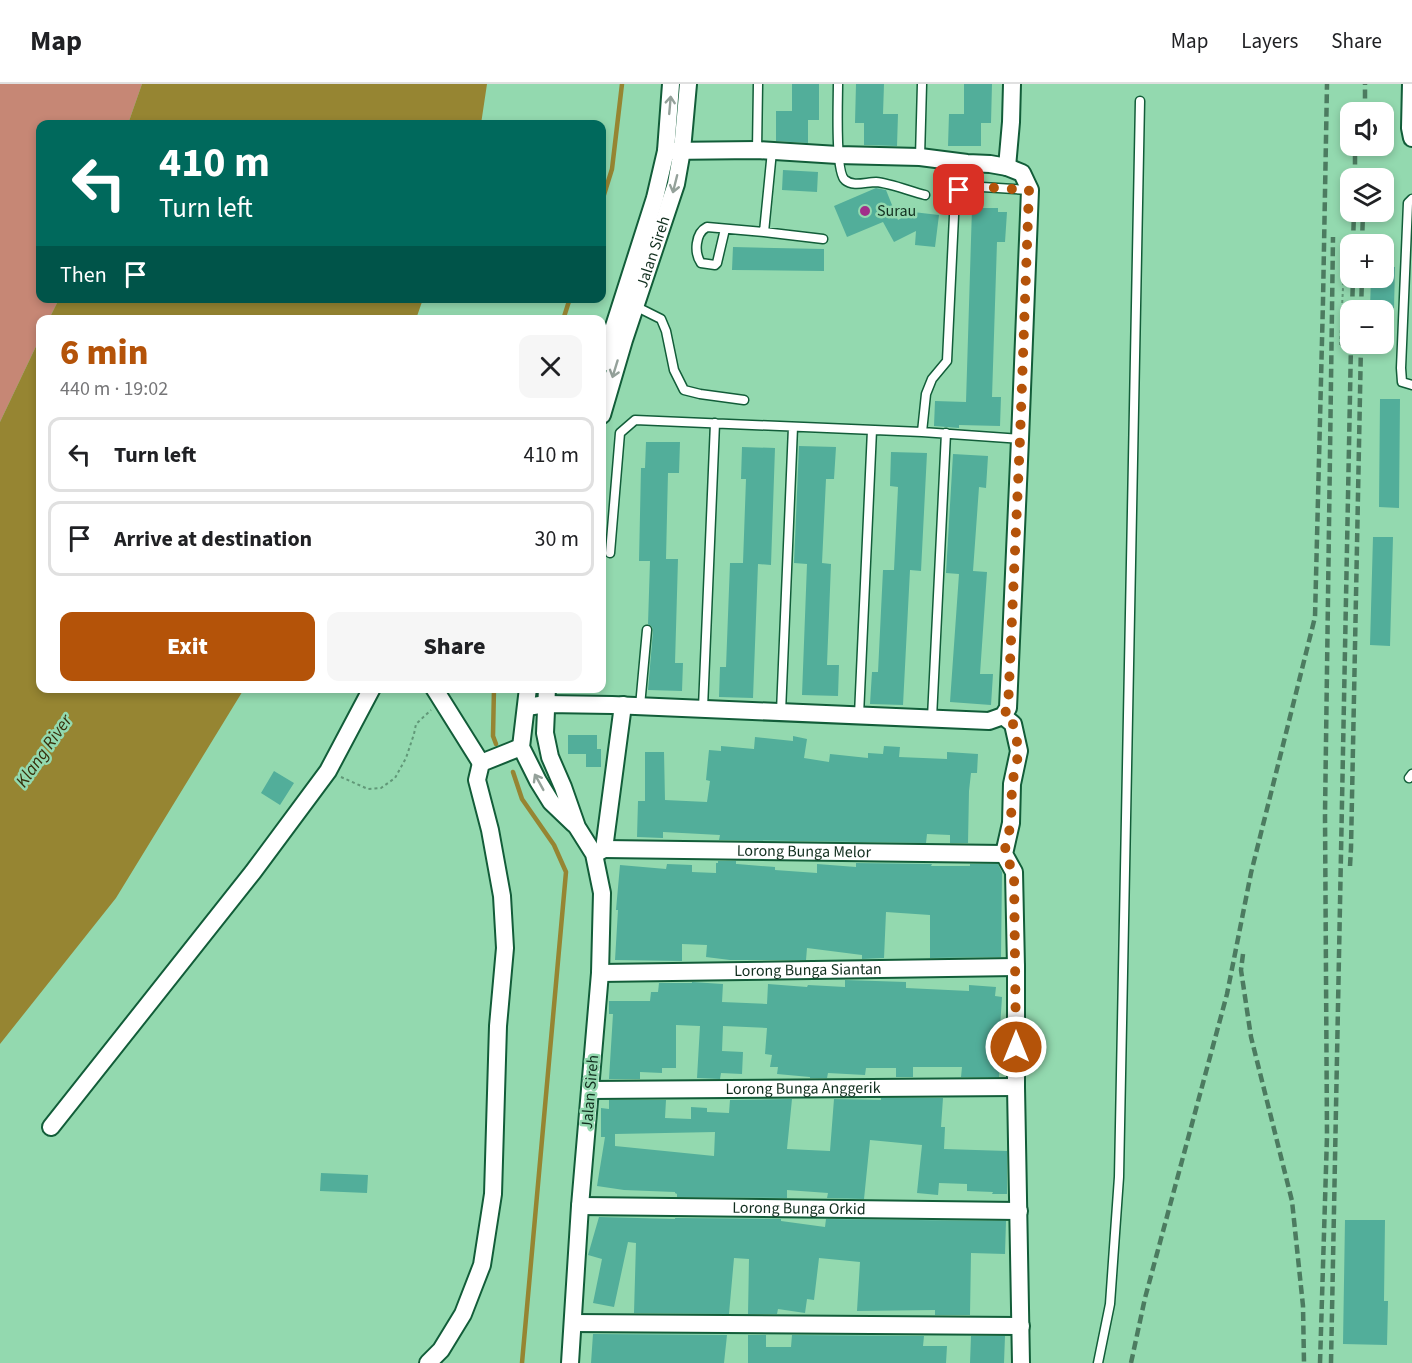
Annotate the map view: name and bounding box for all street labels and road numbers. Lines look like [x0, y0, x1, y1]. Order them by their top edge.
street label: Jalan Sireh [631, 213, 676, 291]
street label: Lorong Bunga Melor [737, 840, 872, 863]
street label: Lorong Bunga Siantan [734, 958, 882, 982]
street label: Jalan Sireh [576, 1054, 604, 1130]
street label: Lorong Bunga Anggerik [725, 1077, 881, 1100]
street label: Lorong Bunga Orkid [732, 1197, 866, 1220]

